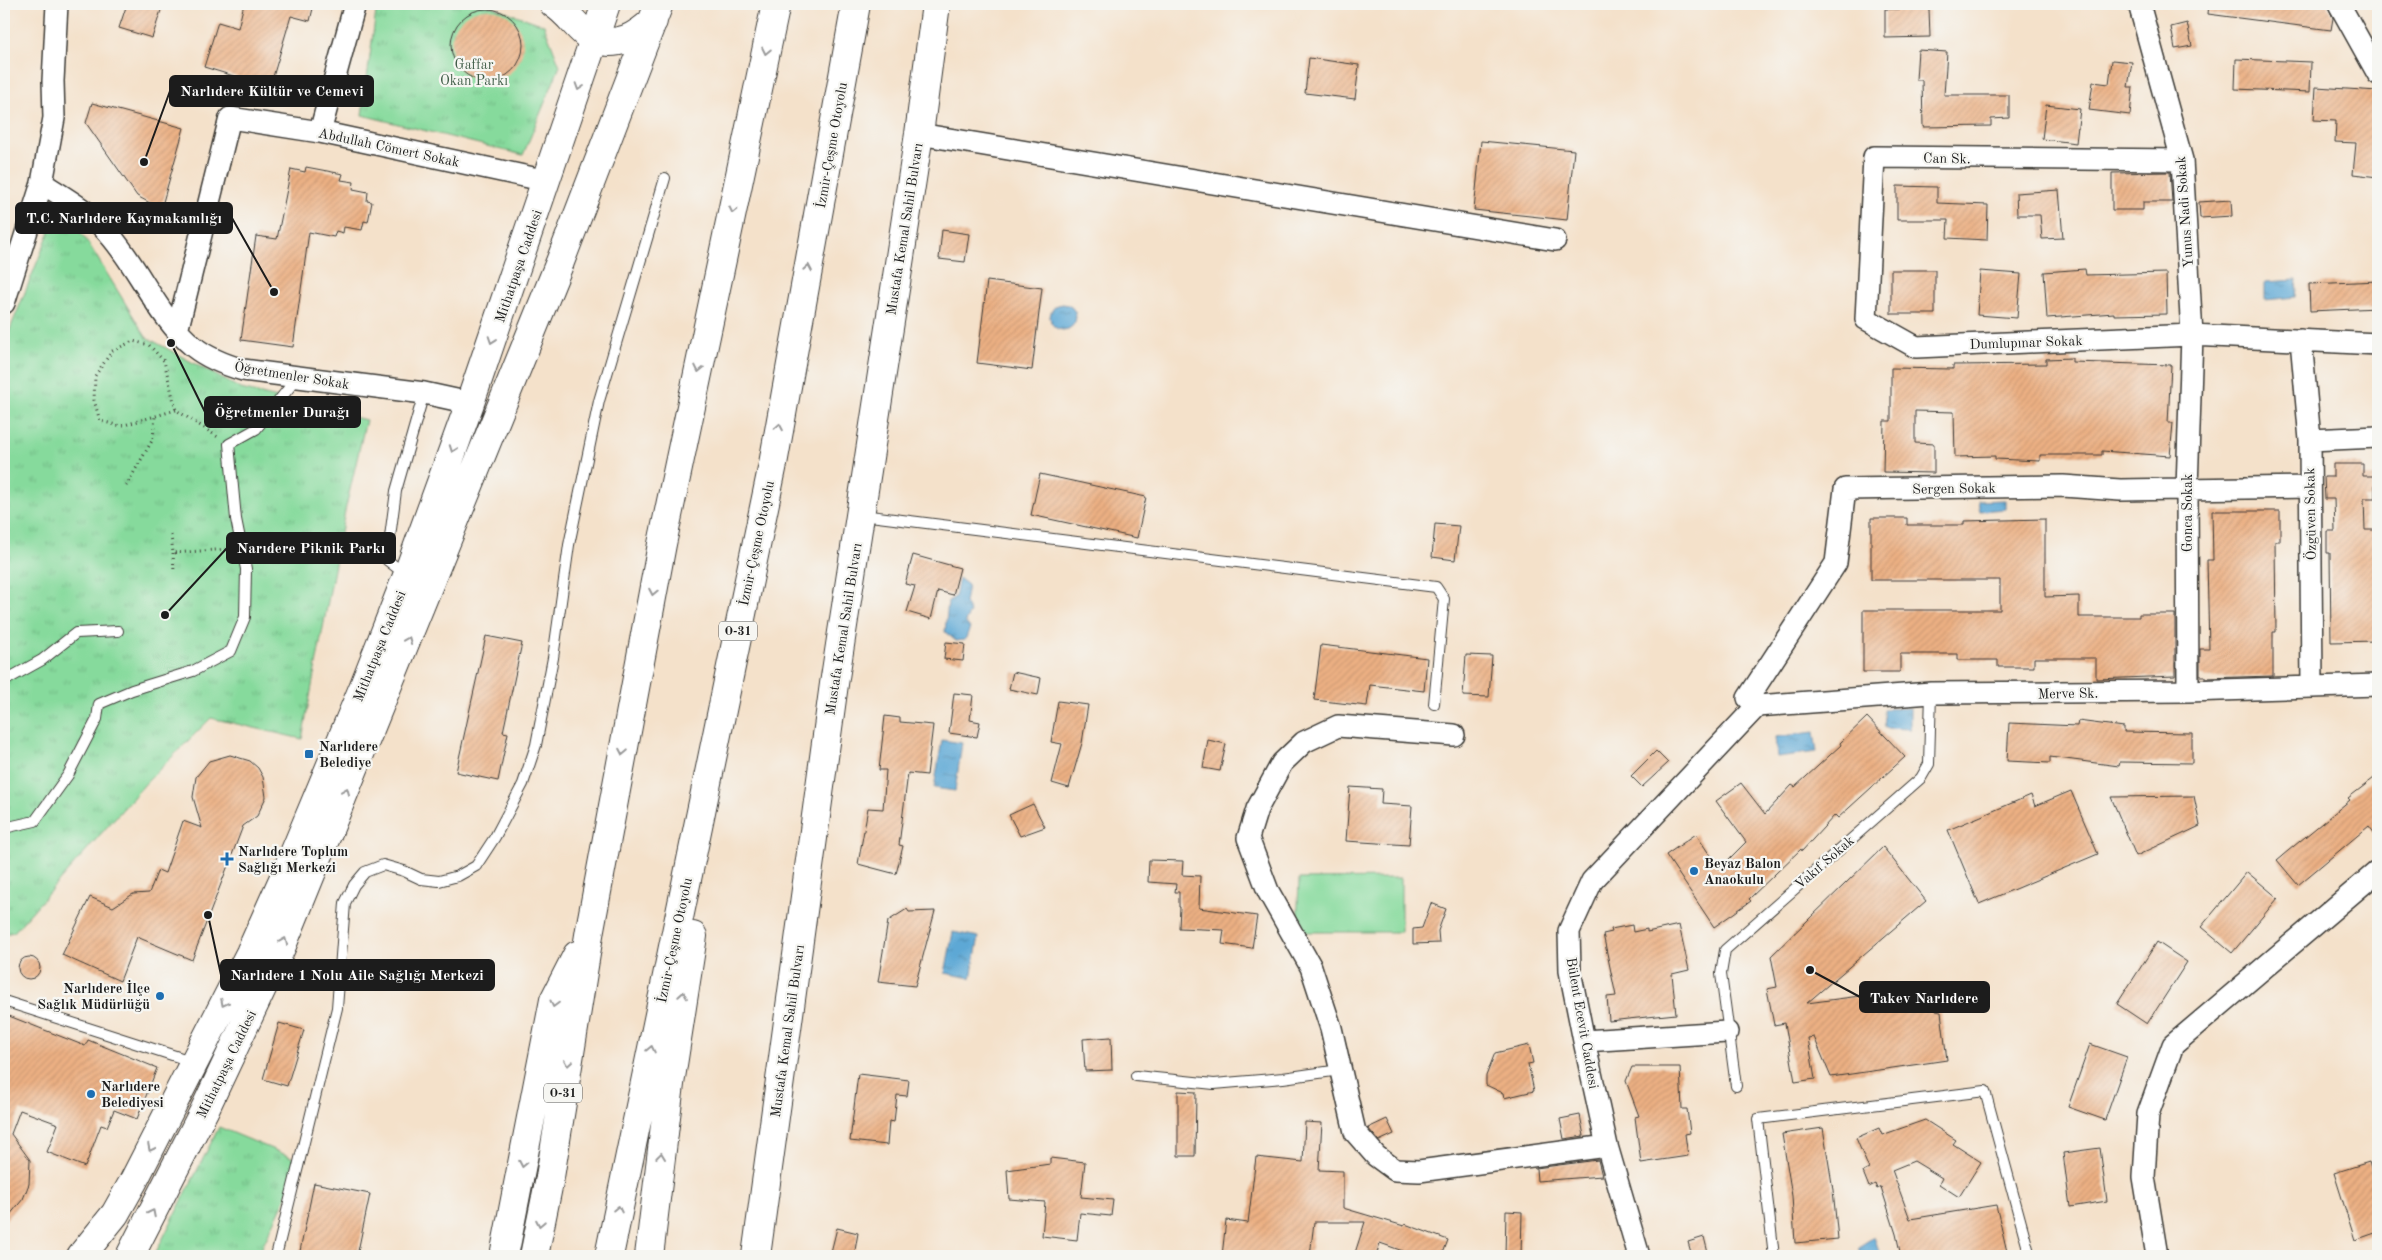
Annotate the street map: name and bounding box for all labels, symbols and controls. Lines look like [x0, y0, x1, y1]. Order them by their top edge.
one-way arrow [761, 47, 772, 56]
park label: Gaffar Okan Parkı [440, 58, 508, 88]
callout: Narlıdere Kültür ve Cemevi [170, 76, 373, 106]
street label: İzmir-Çeşme Otoyolu [811, 80, 850, 209]
one-way arrow [575, 82, 585, 90]
text: Narlıdere Kültür ve Cemevi [180, 85, 364, 100]
street label: Abdullah Cömert Sokak [317, 126, 461, 170]
street label: Mustafa Kemal Sahil Bulvarı [884, 142, 926, 316]
street label: Can Sk. [1923, 152, 1971, 166]
street label: Yunus Nadi Sokak [2174, 156, 2196, 268]
callout: T.C. Narlıdere Kaymakamlığı [16, 203, 232, 233]
one-way arrow [728, 206, 738, 215]
street label: Mithatpaşa Caddesi [493, 208, 545, 324]
text: T.C. Narlıdere Kaymakamlığı [26, 212, 222, 227]
one-way arrow [803, 263, 813, 272]
street label: Dumlupınar Sokak [1969, 334, 2083, 352]
one-way arrow [488, 335, 498, 343]
street label: Öğretmenler Sokak [233, 357, 351, 392]
one-way arrow [694, 365, 705, 374]
callout: Öğretmenler Durağı [205, 397, 360, 427]
text: Öğretmenler Durağı [215, 403, 349, 421]
one-way arrow [774, 423, 784, 432]
one-way arrow [449, 444, 459, 452]
street label: Özgüven Sokak [2300, 467, 2319, 561]
street label: Gonca Sokak [2181, 474, 2195, 552]
street label: İzmir-Çeşme Otoyolu [734, 478, 777, 607]
street label: Sergen Sokak [1912, 481, 1996, 497]
callout: Narıdere Piknik Parkı [227, 533, 395, 563]
text: Narıdere Piknik Parkı [237, 542, 385, 557]
street label: Mustafa Kemal Sahil Bulvarı [823, 542, 865, 716]
one-way arrow [649, 588, 659, 597]
street label: Mithatpaşa Caddesi [351, 589, 409, 704]
road number: O-31 [719, 622, 757, 640]
one-way arrow [401, 636, 412, 645]
street label: Merve Sk. [2037, 686, 2099, 702]
place label: Narlıdere Belediye [319, 740, 378, 770]
marker: Narlıdere Belediye [303, 748, 315, 760]
one-way arrow [618, 748, 629, 756]
one-way arrow [340, 787, 351, 796]
street label: Vakıf Sokak [1792, 833, 1857, 892]
place label: Narlıdere Toplum Sağlığı Merkezi [238, 845, 348, 875]
marker: Narlıdere Toplum Sağlığı Merkezi [220, 852, 234, 866]
place label: Beyaz Balon Anaokulu [1704, 857, 1781, 887]
marker: Beyaz Balon Anaokulu [1688, 865, 1700, 877]
street label: İzmir-Çeşme Otoyolu [652, 875, 695, 1004]
one-way arrow [278, 937, 289, 946]
street label: Mustafa Kemal Sahil Bulvarı [769, 944, 807, 1118]
street label: Bülent Ecevit Caddesi [1564, 956, 1601, 1090]
callout: Narlıdere 1 Nolu Aile Sağlığı Merkezi [221, 960, 494, 990]
text: Narlıdere 1 Nolu Aile Sağlığı Merkezi [230, 969, 484, 984]
place label: Narlıdere İlçe Sağlık Müdürlüğü [37, 980, 150, 1012]
callout: Takev Narlıdere [1860, 982, 1989, 1012]
marker: Narlıdere İlçe Sağlık Müdürlüğü [154, 990, 166, 1002]
one-way arrow [678, 990, 688, 999]
text: Takev Narlıdere [1870, 992, 1978, 1007]
one-way arrow [220, 998, 231, 1007]
one-way arrow [549, 1000, 560, 1009]
street label: Mithatpaşa Caddesi [195, 1008, 259, 1121]
one-way arrow [646, 1045, 656, 1054]
one-way arrow [563, 1060, 574, 1068]
place label: Narlıdere Belediyesi [101, 1080, 164, 1110]
road number: O-31 [544, 1084, 582, 1102]
marker: Narlıdere Belediyesi [85, 1088, 97, 1100]
one-way arrow [147, 1143, 157, 1152]
one-way arrow [655, 1151, 666, 1159]
one-way arrow [518, 1159, 528, 1168]
one-way arrow [613, 1204, 623, 1213]
one-way arrow [146, 1209, 156, 1218]
one-way arrow [536, 1219, 546, 1228]

